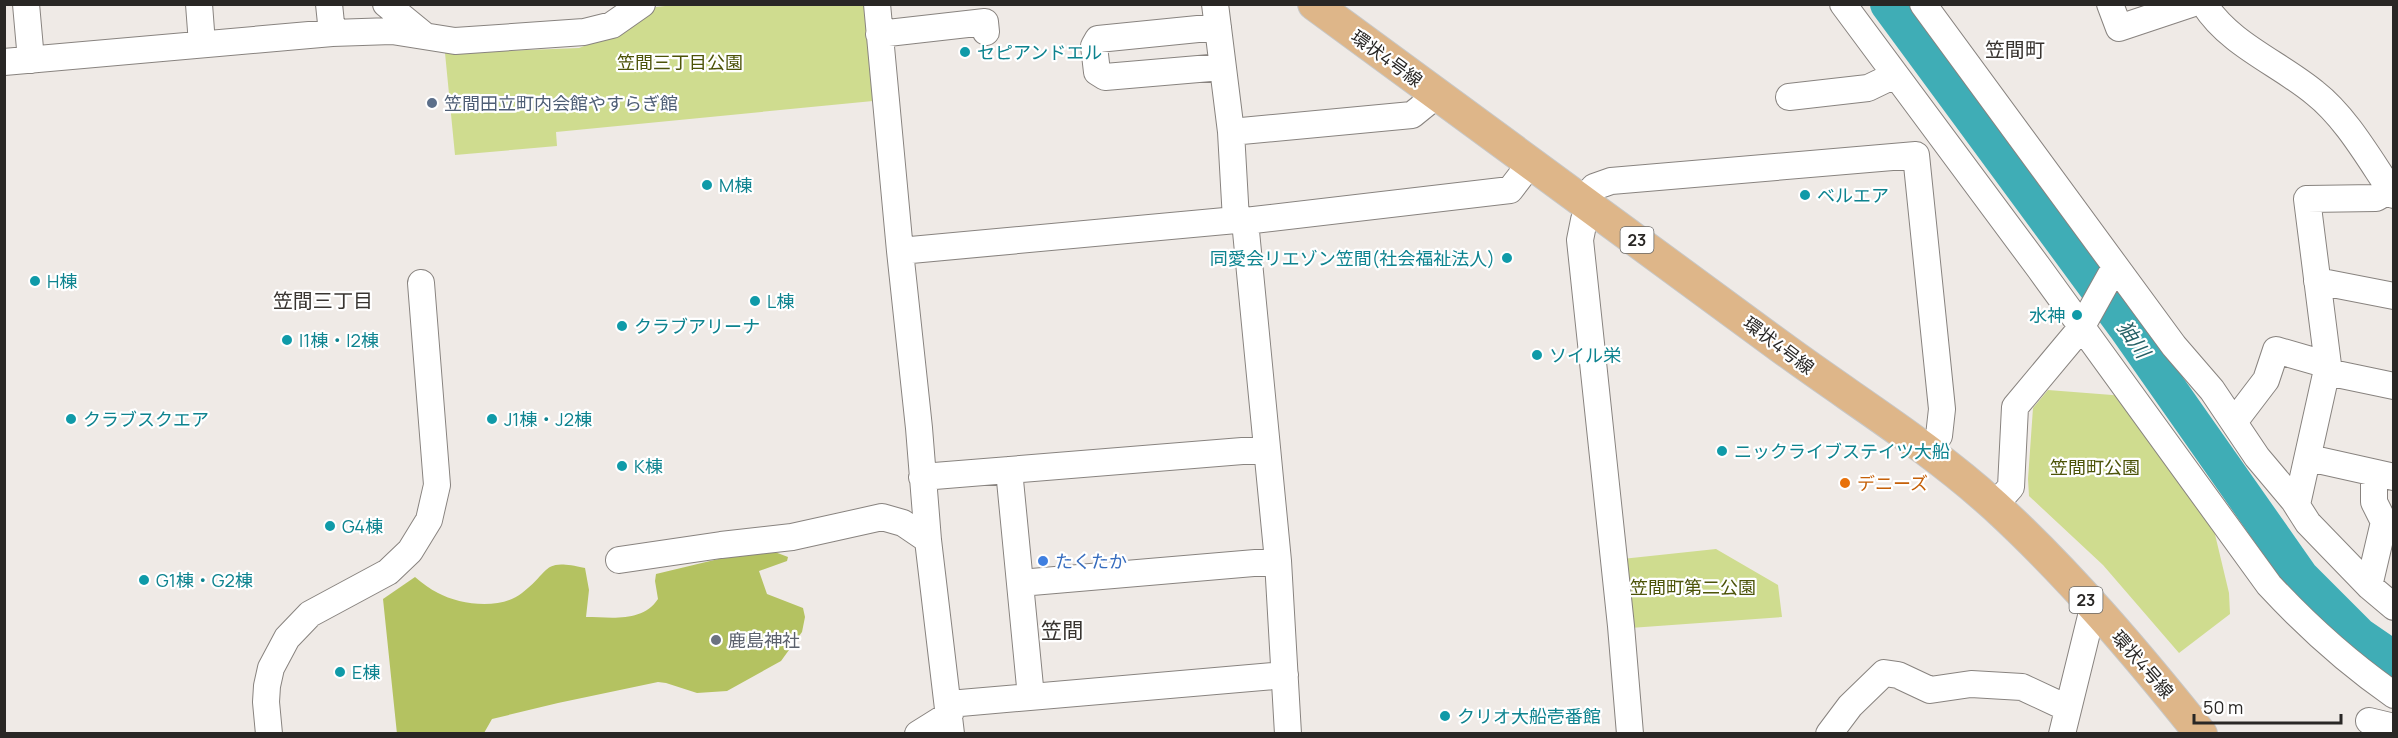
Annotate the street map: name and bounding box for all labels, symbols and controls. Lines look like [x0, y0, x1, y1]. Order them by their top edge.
street label: 環状4号線 [1347, 24, 1427, 92]
district label: 笠間町 [1985, 36, 2045, 63]
place label: セピアンドエル [977, 40, 1102, 64]
marker: セピアンドエル [958, 45, 972, 59]
park label: 笠間三丁目公園 [617, 50, 743, 74]
place label: 笠間田立町内会館やすらぎ館 [444, 91, 678, 115]
marker: 笠間田立町内会館やすらぎ館 [425, 96, 439, 110]
place label: M棟 [719, 173, 752, 197]
marker: M棟 [700, 178, 714, 192]
place label: ベルエア [1817, 183, 1889, 207]
marker: ベルエア [1798, 188, 1812, 202]
road number: 23 [1620, 227, 1654, 253]
place label: 同愛会リエゾン笠間(社会福祉法人) [1210, 246, 1495, 270]
marker: 同愛会リエゾン笠間(社会福祉法人) [1500, 251, 1514, 265]
place label: H棟 [47, 269, 77, 293]
marker: H棟 [28, 274, 42, 288]
district label: 笠間三丁目 [273, 287, 373, 314]
place label: L棟 [767, 289, 794, 313]
marker: L棟 [748, 294, 762, 308]
place label: 水神 [2029, 303, 2065, 327]
marker: 水神 [2070, 308, 2084, 322]
street label: 環状4号線 [1739, 311, 1819, 379]
place label: クラブアリーナ [634, 314, 760, 338]
water label: 㹨川 [2111, 315, 2158, 365]
marker: クラブアリーナ [615, 319, 629, 333]
place label: I1棟・I2棟 [299, 328, 379, 352]
marker: I1棟・I2棟 [280, 333, 294, 347]
place label: ソイル栄 [1549, 343, 1621, 367]
marker: ソイル栄 [1530, 348, 1544, 362]
place label: クラブスクエア [83, 407, 209, 431]
place label: J1棟・J2棟 [504, 407, 592, 431]
marker: クラブスクエア [64, 412, 78, 426]
marker: J1棟・J2棟 [485, 412, 499, 426]
place label: ニックライブステイツ大船 [1734, 439, 1950, 463]
marker: ニックライブステイツ大船 [1715, 444, 1729, 458]
place label: K棟 [634, 454, 663, 478]
park label: 笠間町公園 [2050, 455, 2140, 479]
marker: K棟 [615, 459, 629, 473]
place label: デニーズ [1857, 471, 1928, 495]
marker: デニーズ [1838, 476, 1852, 490]
place label: G4棟 [342, 514, 383, 538]
marker: G4棟 [323, 519, 337, 533]
place label: たくたか [1055, 549, 1127, 573]
marker: たくたか [1036, 554, 1050, 568]
place label: G1棟・G2棟 [156, 568, 253, 592]
marker: G1棟・G2棟 [137, 573, 151, 587]
park label: 笠間町第二公園 [1630, 575, 1756, 599]
road number: 23 [2070, 587, 2102, 613]
district label: 笠間 [1041, 616, 1083, 644]
street label: 環状4号線 [2107, 625, 2179, 703]
place label: 鹿島神社 [728, 628, 800, 652]
marker: 鹿島神社 [709, 633, 723, 647]
place label: E棟 [352, 660, 380, 684]
marker: E棟 [333, 665, 347, 679]
scale bar [2194, 687, 2341, 725]
text: 50 m [2203, 695, 2243, 719]
place label: クリオ大船壱番館 [1457, 704, 1601, 728]
marker: クリオ大船壱番館 [1438, 709, 1452, 723]

